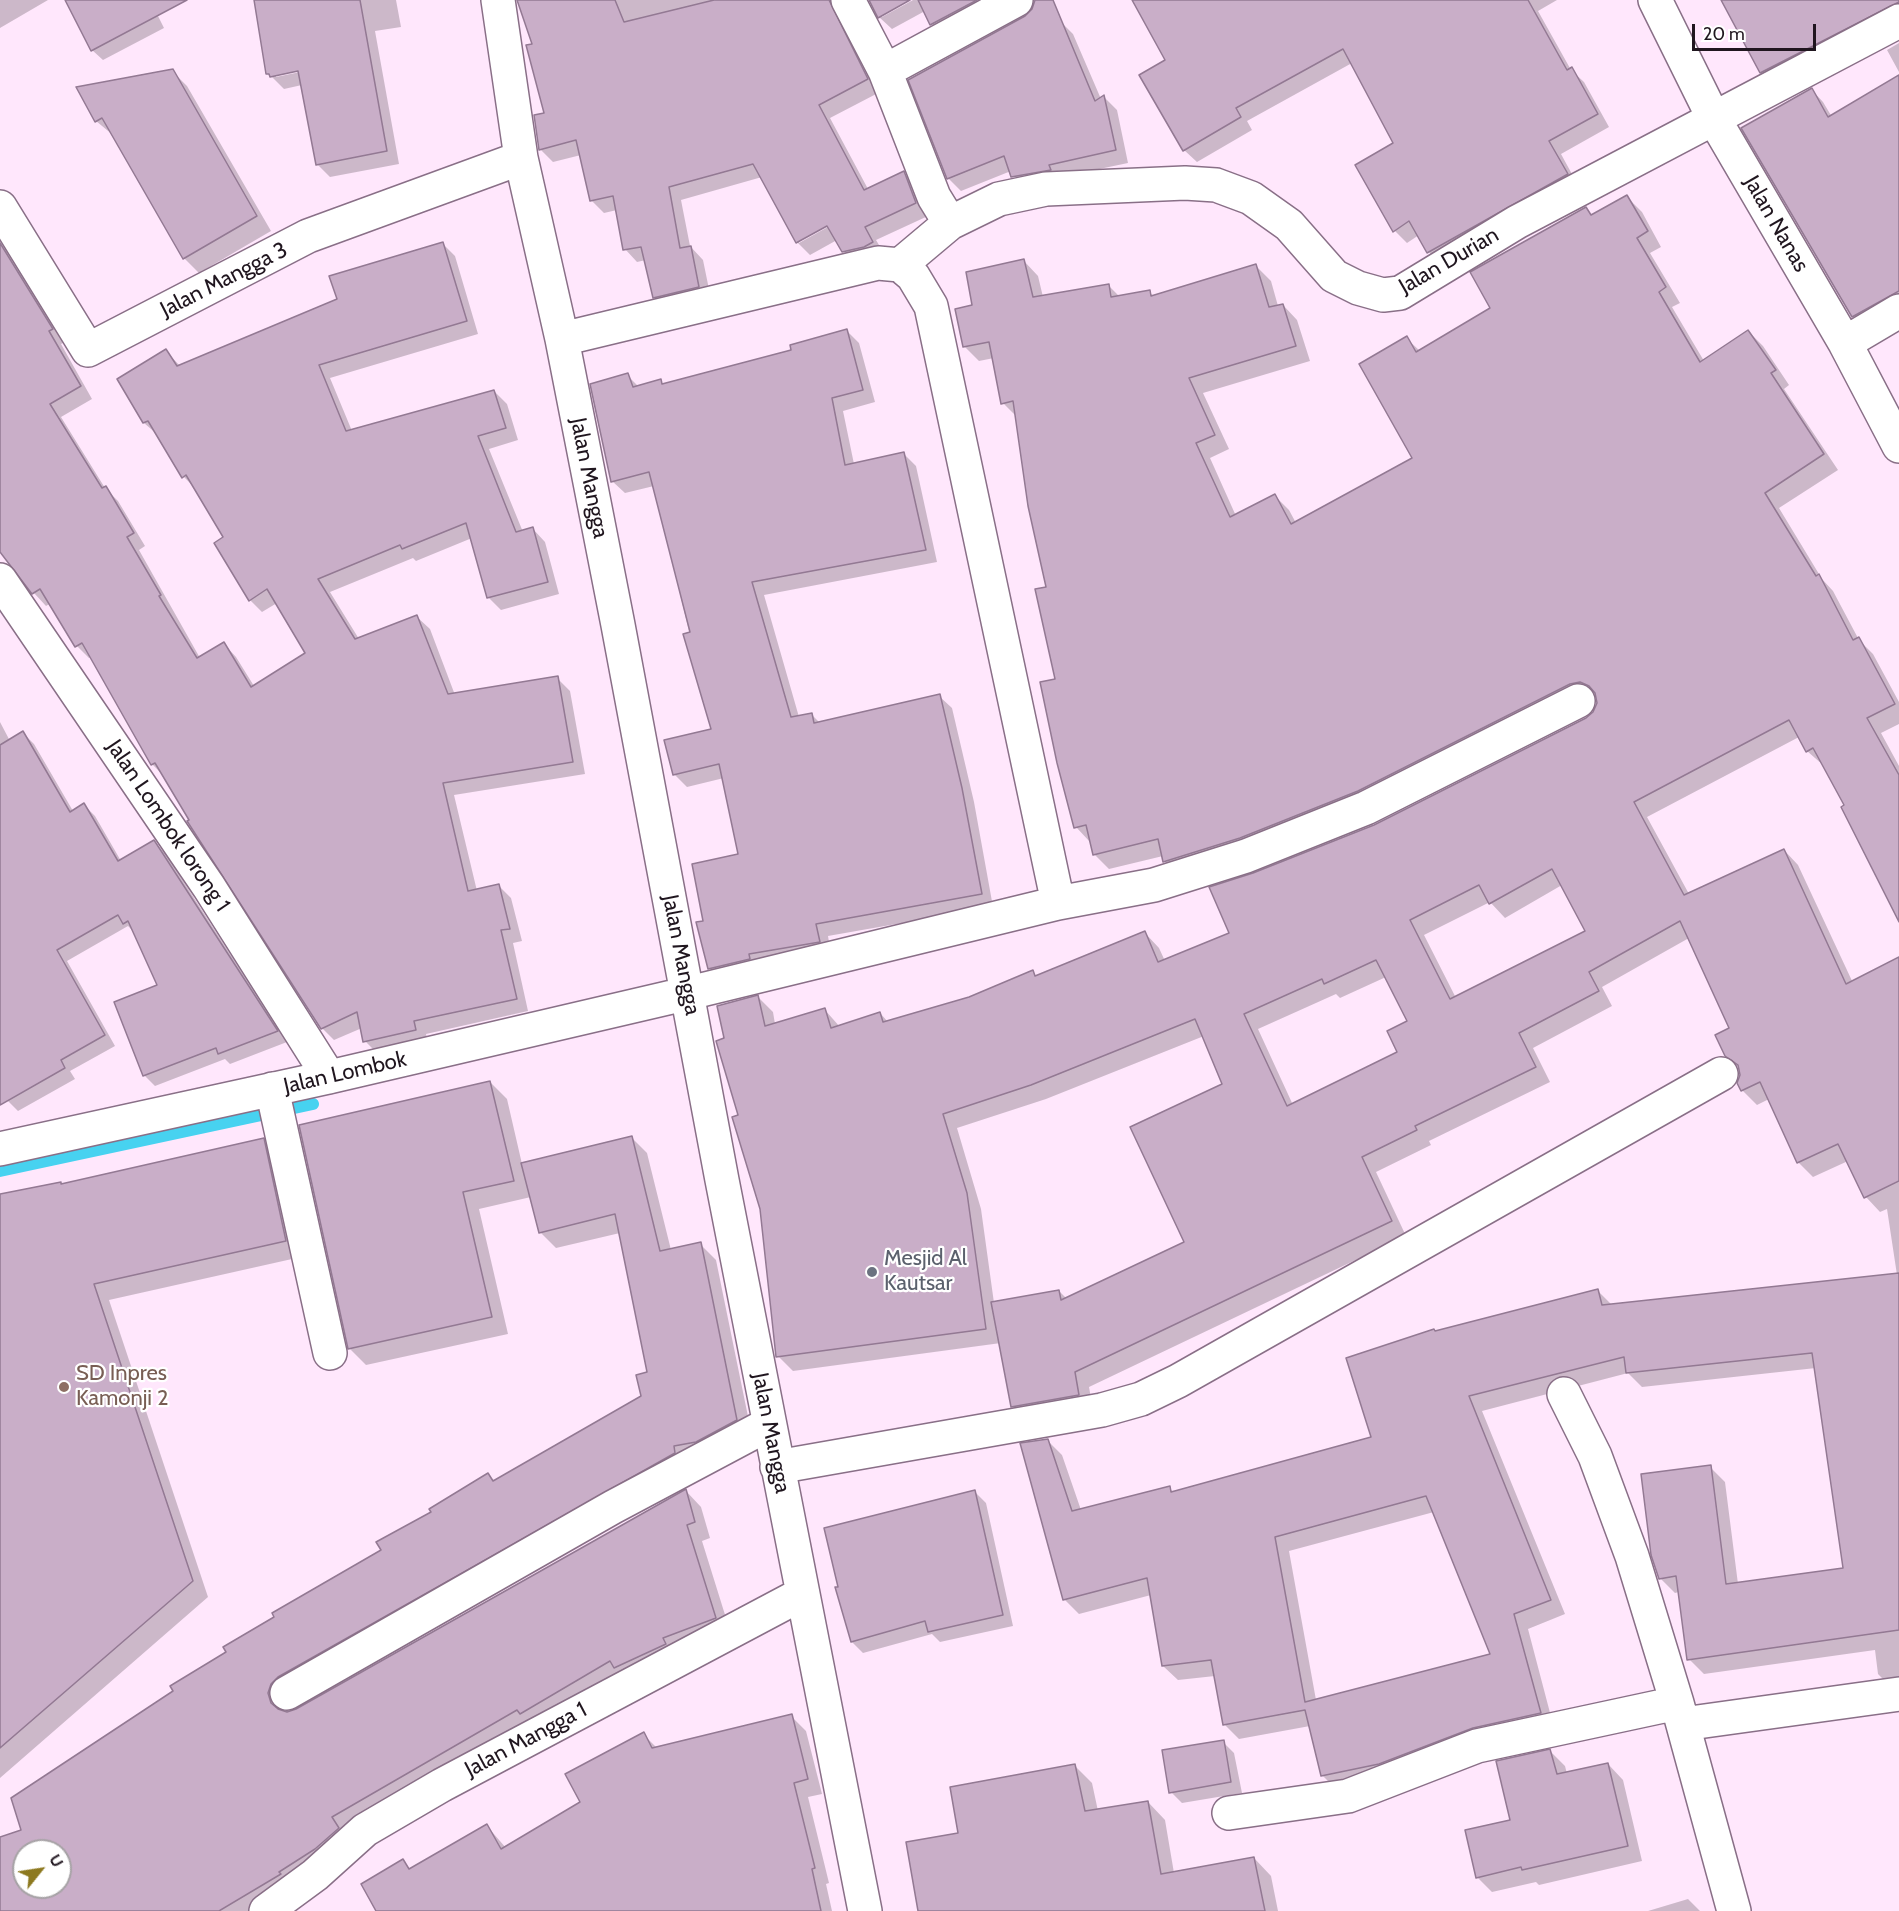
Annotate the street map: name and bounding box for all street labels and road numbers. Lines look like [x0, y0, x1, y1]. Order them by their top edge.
street label: Jalan Nanas [1738, 171, 1814, 277]
street label: Jalan Durian [1394, 222, 1504, 300]
street label: Jalan Mangga 3 [156, 237, 292, 323]
street label: Jalan Mangga [564, 416, 614, 540]
street label: Jalan Lombok lorong 1 [101, 735, 235, 917]
street label: Jalan Mangga [656, 893, 706, 1017]
street label: Jalan Lombok [281, 1046, 409, 1100]
street label: Jalan Mangga [746, 1371, 796, 1495]
street label: Jalan Mangga 1 [461, 1697, 591, 1783]

